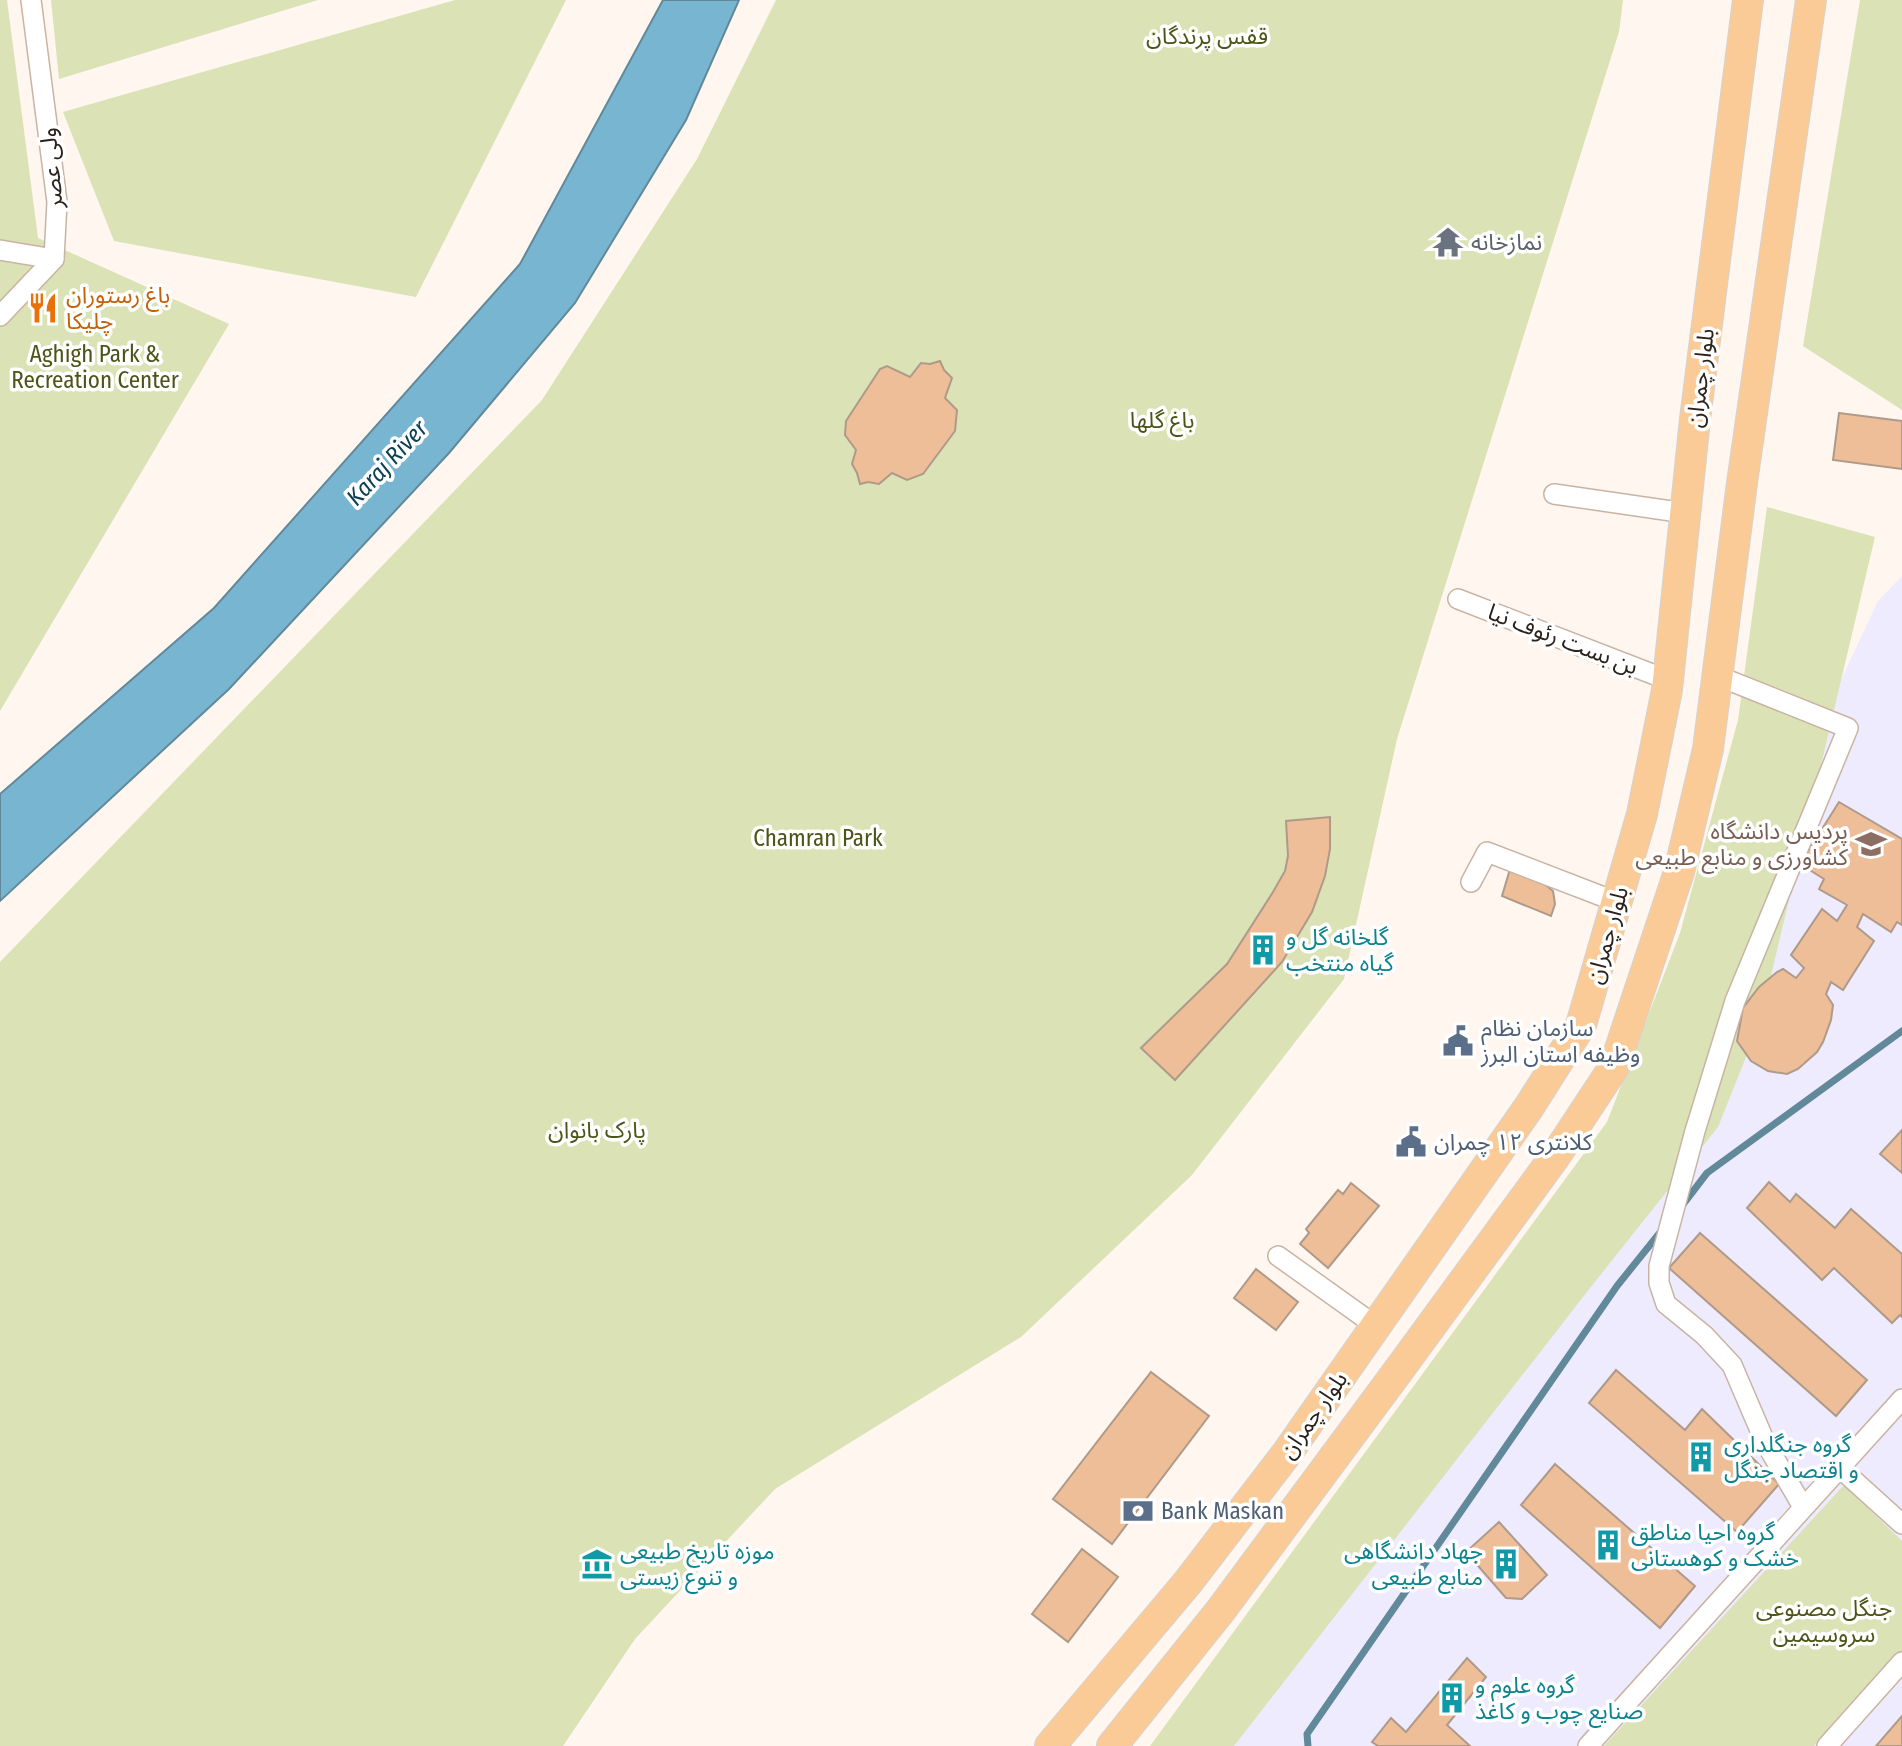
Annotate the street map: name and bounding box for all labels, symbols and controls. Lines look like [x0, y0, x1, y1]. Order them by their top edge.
park label: قفس پرندگان [1146, 22, 1268, 51]
street label: ولی عصر [34, 126, 69, 211]
temple icon: نمازخانه [1431, 225, 1465, 259]
place label: نمازخانه [1471, 228, 1542, 256]
place label: باغ رستوران چلیکا [66, 281, 170, 336]
restaurant icon: باغ رستوران چلیکا [26, 291, 60, 325]
street label: بلوار چمران [1680, 327, 1721, 429]
park label: Aghigh Park & Recreation Center [11, 340, 179, 394]
park label: باغ گلها [1130, 406, 1194, 437]
water label: Karaj River [341, 414, 434, 511]
street label: بن بست رئوف نیا [1484, 597, 1642, 681]
place label: پردیس دانشگاه کشاورزی و منابع طبیعی [1635, 817, 1849, 874]
park label: Chamran Park [753, 824, 883, 852]
school or university icon: پردیس دانشگاه کشاورزی و منابع طبیعی [1854, 827, 1888, 861]
street label: بلوار چمران [1580, 883, 1635, 987]
place label: گلخانه گل و گیاه منتخب [1286, 923, 1394, 977]
building icon: گلخانه گل و گیاه منتخب [1246, 933, 1280, 967]
place label: سازمان نظام وظیفه استان البرز [1480, 1014, 1640, 1068]
public building icon: سازمان نظام وظیفه استان البرز [1441, 1024, 1475, 1058]
park label: پارک بانوان [548, 1116, 646, 1145]
public building icon: کلانتری ۱۲ چمران [1394, 1125, 1428, 1159]
place label: کلانتری ۱۲ چمران [1434, 1128, 1593, 1157]
street label: بلوار چمران [1273, 1366, 1354, 1465]
place label: گروه جنگلداری و اقتصاد جنگل [1724, 1430, 1859, 1484]
building icon: گروه جنگلداری و اقتصاد جنگل [1684, 1440, 1718, 1474]
bank icon: Bank Maskan [1121, 1494, 1155, 1528]
place label: Bank Maskan [1161, 1497, 1284, 1525]
place label: گروه احیا مناطق خشک و کوهستانی [1631, 1518, 1799, 1572]
building icon: گروه احیا مناطق خشک و کوهستانی [1591, 1528, 1625, 1562]
place label: موزه تاریخ طبیعی و تنوع زیستی [620, 1537, 775, 1594]
place label: جهاد دانشگاهی منابع طبیعی [1344, 1537, 1483, 1594]
museum icon: موزه تاریخ طبیعی و تنوع زیستی [580, 1547, 614, 1581]
building icon: جهاد دانشگاهی منابع طبیعی [1489, 1547, 1523, 1581]
park label: جنگل مصنوعی سروسیمین [1756, 1594, 1892, 1648]
place label: گروه علوم و صنایع چوب و کاغذ [1475, 1671, 1643, 1728]
building icon: گروه علوم و صنایع چوب و کاغذ [1435, 1681, 1469, 1715]

